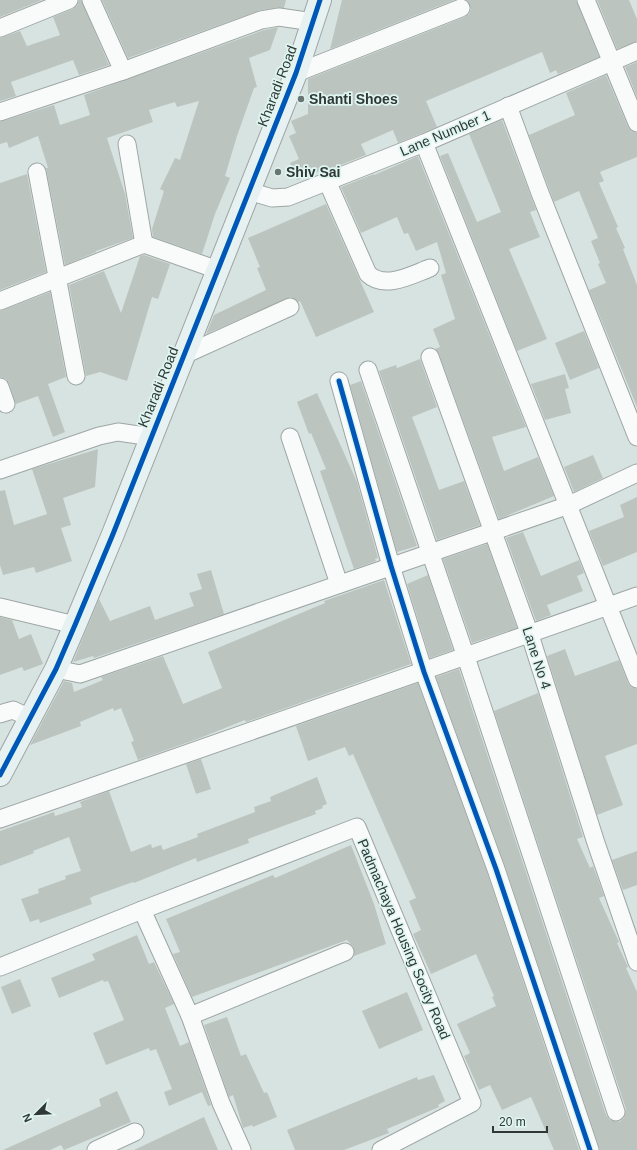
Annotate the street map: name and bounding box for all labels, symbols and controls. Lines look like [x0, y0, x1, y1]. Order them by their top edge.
street label: Kharadi Road [254, 43, 300, 129]
place label: Shanti Shoes [309, 91, 398, 107]
marker: Shanti Shoes [296, 94, 306, 104]
street label: Lane Number 1 [397, 107, 493, 159]
place label: Shiv Sai [286, 164, 340, 180]
marker: Shiv Sai [273, 167, 283, 177]
street label: Kharadi Road [135, 344, 181, 430]
street label: Lane No 4 [519, 625, 555, 691]
street label: Padmachaya Housing Socity Road [354, 836, 454, 1042]
north arrow [16, 1094, 56, 1134]
scale bar [493, 1108, 547, 1134]
text: N [20, 1112, 34, 1124]
text: 20 m [499, 1115, 526, 1129]

